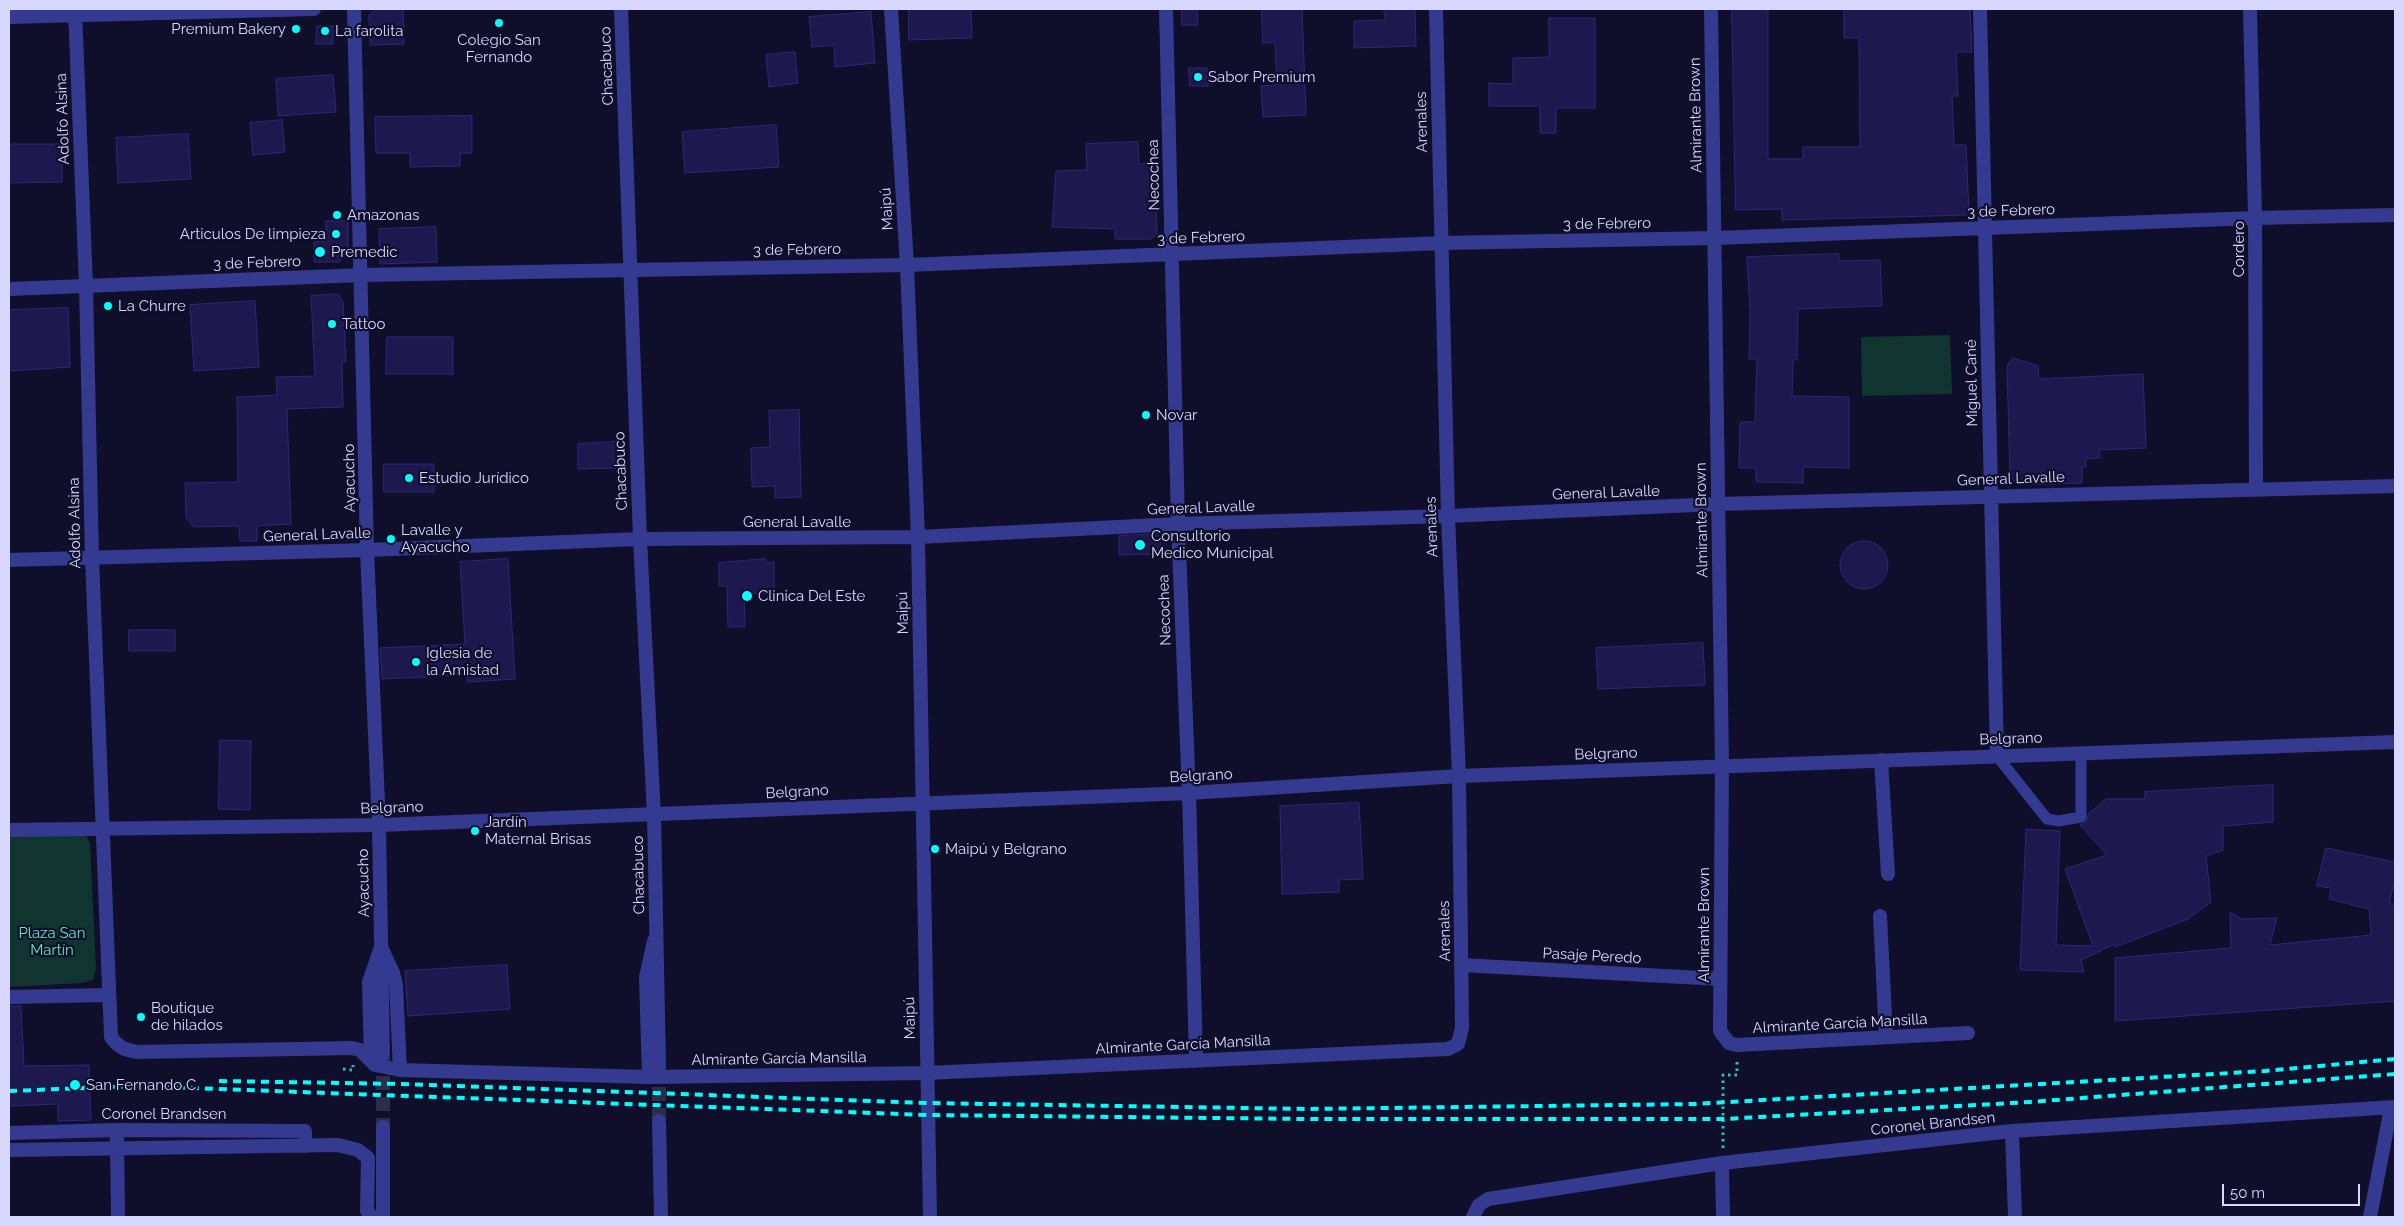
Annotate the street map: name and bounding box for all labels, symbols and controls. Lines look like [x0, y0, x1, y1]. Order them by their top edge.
marker: Colegio San Fernando [493, 17, 505, 29]
place label: Premium Bakery [171, 20, 286, 38]
place label: La farolita [335, 22, 403, 40]
marker: Premium Bakery [290, 23, 302, 35]
marker: La farolita [319, 25, 331, 37]
street label: Chacabuco [597, 26, 617, 106]
place label: Colegio San Fernando [457, 31, 541, 66]
street label: Almirante Brown [1686, 57, 1706, 173]
place label: Sabor Premium [1208, 68, 1315, 86]
marker: Sabor Premium [1192, 71, 1204, 83]
street label: Adolfo Alsina [52, 73, 74, 165]
street label: Arenales [1412, 91, 1432, 153]
street label: Necochea [1144, 139, 1164, 211]
street label: Maipú [877, 187, 897, 231]
street label: 3 de Febrero [1967, 200, 2055, 222]
place label: Amazonas [347, 206, 419, 224]
marker: Amazonas [331, 209, 343, 221]
street label: 3 de Febrero [1563, 214, 1651, 234]
street label: Cordero [2230, 221, 2248, 277]
place label: Articulos De limpieza [180, 225, 326, 243]
street label: 3 de Febrero [1157, 227, 1245, 249]
marker: Articulos De limpieza [330, 228, 342, 240]
street label: 3 de Febrero [753, 240, 841, 260]
place label: Premedic [331, 243, 398, 261]
marker: Premedic [313, 245, 327, 259]
street label: 3 de Febrero [213, 252, 301, 274]
place label: La Churre [118, 297, 186, 315]
marker: La Churre [102, 300, 114, 312]
place label: Tattoo [342, 315, 385, 333]
marker: Tattoo [326, 318, 338, 330]
street label: Miguel Cané [1962, 339, 1982, 427]
place label: Novar [1156, 406, 1197, 424]
marker: Novar [1140, 409, 1152, 421]
street label: Chacabuco [611, 431, 631, 511]
street label: Ayacucho [340, 443, 360, 513]
street label: Almirante Brown [1692, 462, 1712, 578]
street label: General Lavalle [1957, 468, 2065, 490]
place label: Estudio Jurídico [419, 469, 529, 487]
marker: Estudio Jurídico [403, 472, 415, 484]
street label: Adolfo Alsina [65, 477, 85, 569]
street label: General Lavalle [1552, 482, 1660, 504]
street label: Arenales [1422, 496, 1442, 558]
street label: General Lavalle [1147, 497, 1255, 519]
street label: General Lavalle [743, 513, 851, 531]
place label: Lavalle y Ayacucho [401, 521, 470, 556]
street label: General Lavalle [263, 524, 371, 546]
place label: Consultorio Medico Municipal [1151, 527, 1273, 562]
marker: Lavalle y Ayacucho [385, 533, 397, 545]
marker: Consultorio Medico Municipal [1133, 538, 1147, 552]
street label: Necochea [1155, 574, 1175, 646]
place label: Clinica Del Este [758, 587, 865, 605]
marker: Clinica Del Este [740, 589, 754, 603]
street label: Maipú [894, 592, 912, 634]
place label: Iglesia de la Amistad [426, 644, 499, 679]
marker: Iglesia de la Amistad [410, 656, 422, 668]
street label: Belgrano [1979, 729, 2043, 749]
street label: Belgrano [1574, 744, 1638, 764]
street label: Belgrano [1169, 765, 1233, 787]
street label: Belgrano [765, 781, 829, 803]
street label: Belgrano [360, 798, 424, 818]
place label: Jardín Maternal Brisas [485, 813, 591, 848]
marker: Jardín Maternal Brisas [469, 825, 481, 837]
street label: Chacabuco [629, 835, 649, 915]
place label: Maipú y Belgrano [945, 840, 1067, 858]
marker: Maipú y Belgrano [929, 843, 941, 855]
street label: Ayacucho [354, 848, 374, 918]
street label: Almirante Brown [1695, 867, 1713, 983]
street label: Arenales [1435, 900, 1455, 962]
park label: Plaza San Martín [19, 924, 85, 959]
street label: Pasaje Peredo [1542, 944, 1642, 968]
street label: Maipú [901, 997, 919, 1039]
place label: Boutique de hilados [151, 999, 223, 1034]
street label: Almirante García Mansilla [1752, 1010, 1928, 1038]
marker: Boutique de hilados [135, 1011, 147, 1023]
street label: Almirante García Mansilla [1095, 1031, 1271, 1059]
street label: Almirante García Mansilla [691, 1048, 867, 1070]
place label: San Fernando C [86, 1076, 196, 1094]
marker: San Fernando C [68, 1078, 82, 1092]
street label: Coronel Brandsen [102, 1105, 226, 1123]
street label: Coronel Brandsen [1870, 1109, 1996, 1139]
scale bar [2224, 1174, 2362, 1206]
text: 50 m [2230, 1184, 2265, 1202]

